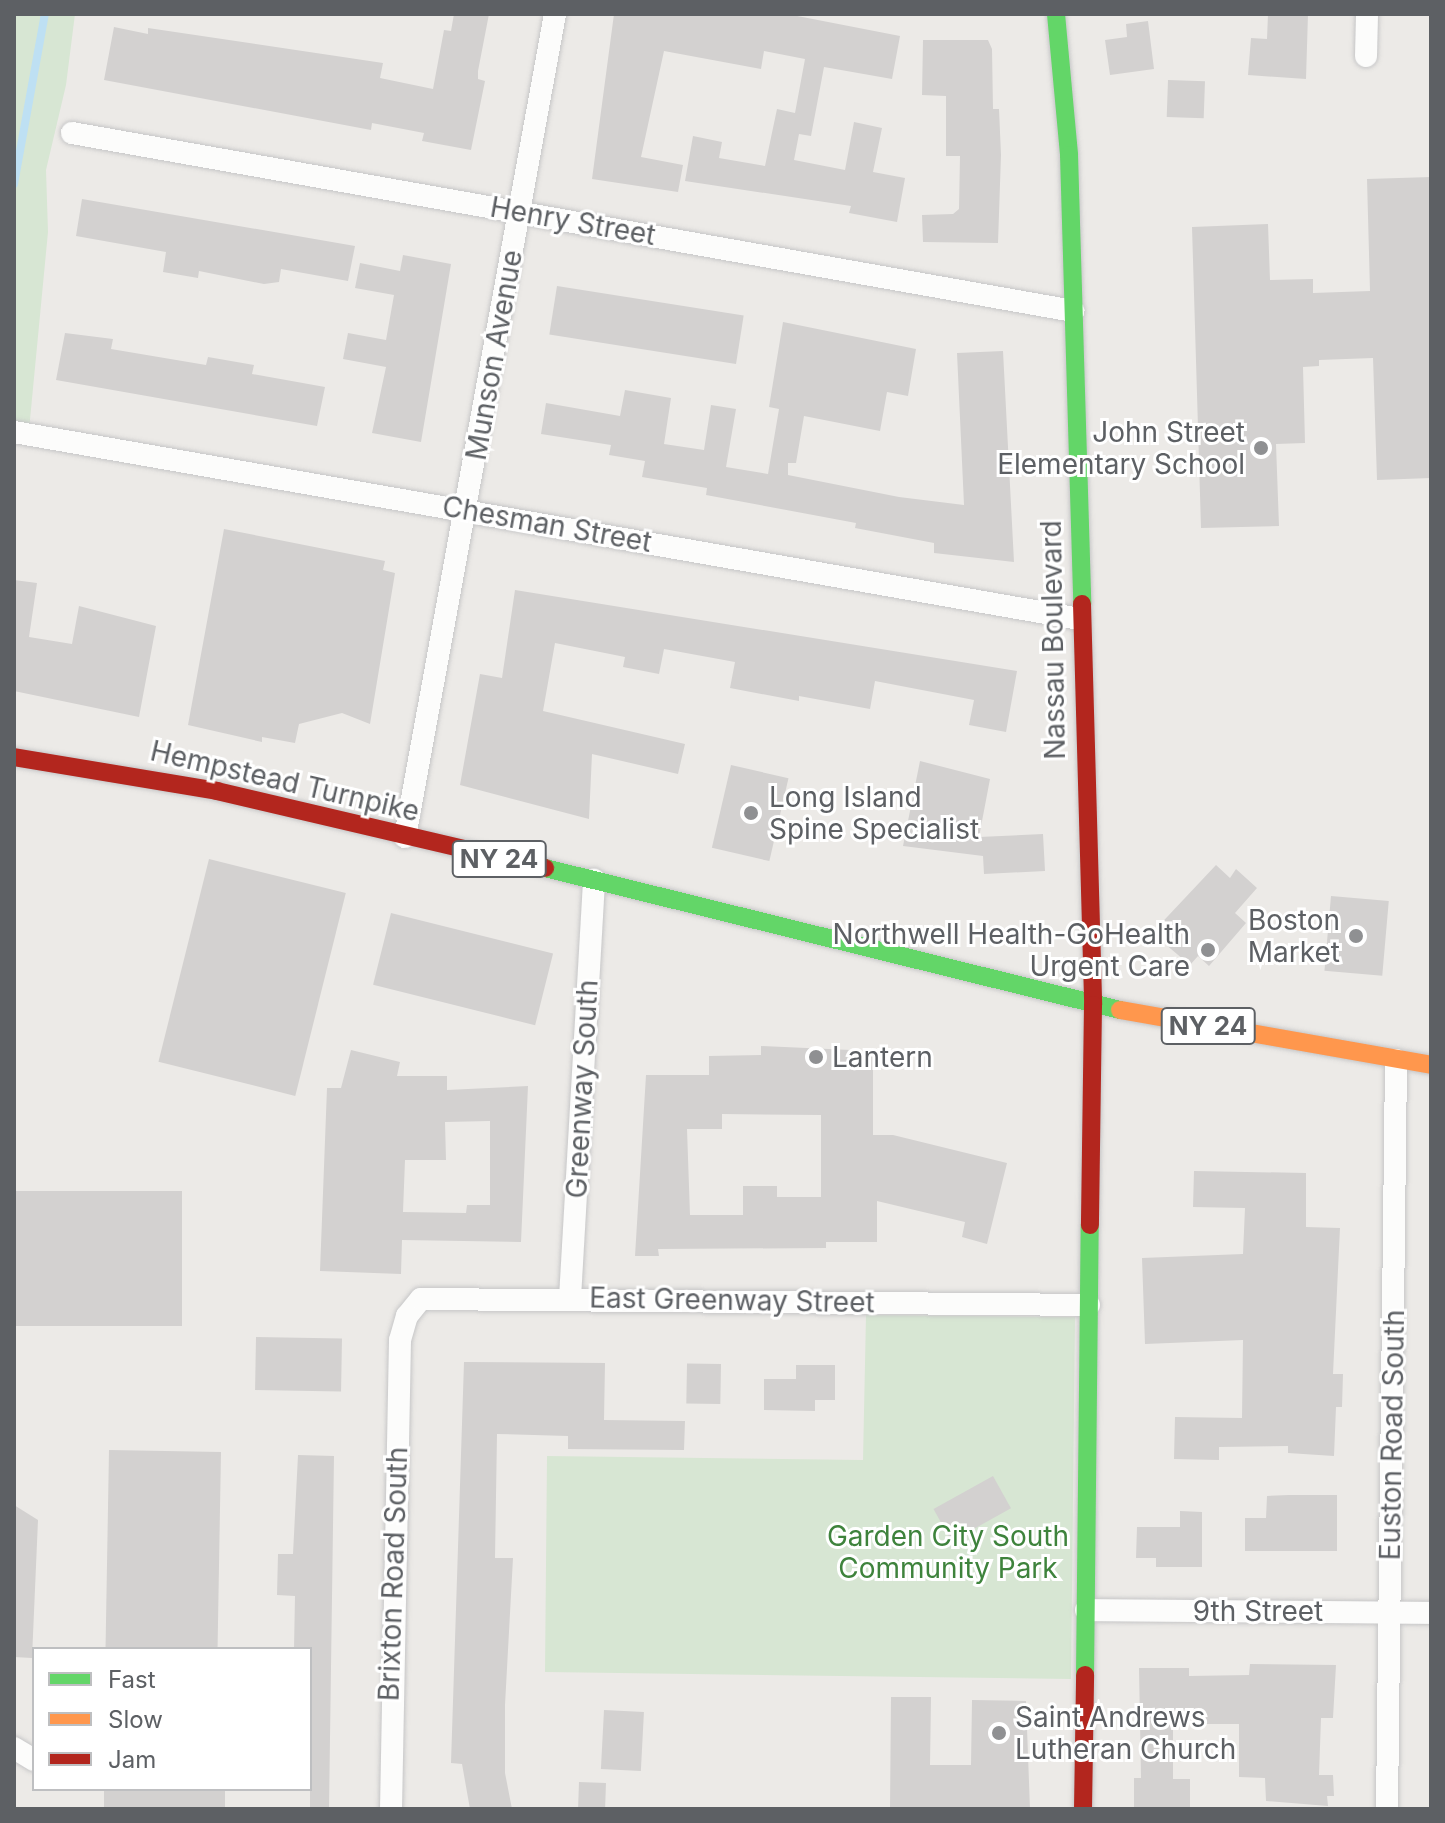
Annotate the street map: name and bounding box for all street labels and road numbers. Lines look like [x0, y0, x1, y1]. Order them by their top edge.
street label: Henry Street [488, 190, 658, 252]
street label: Munson Avenue [459, 247, 529, 463]
street label: Chesman Street [440, 489, 654, 559]
street label: Nassau Boulevard [1034, 520, 1072, 760]
street label: Hempstead Turnpike [147, 734, 423, 828]
road number: NY 24 [451, 837, 547, 881]
street label: Greenway South [559, 979, 605, 1199]
road number: NY 24 [1160, 1004, 1256, 1048]
street label: East Greenway Street [589, 1281, 875, 1319]
street label: Euston Road South [1373, 1309, 1411, 1561]
street label: Brixton Road South [372, 1446, 414, 1702]
street label: 9th Street [1193, 1594, 1323, 1628]

